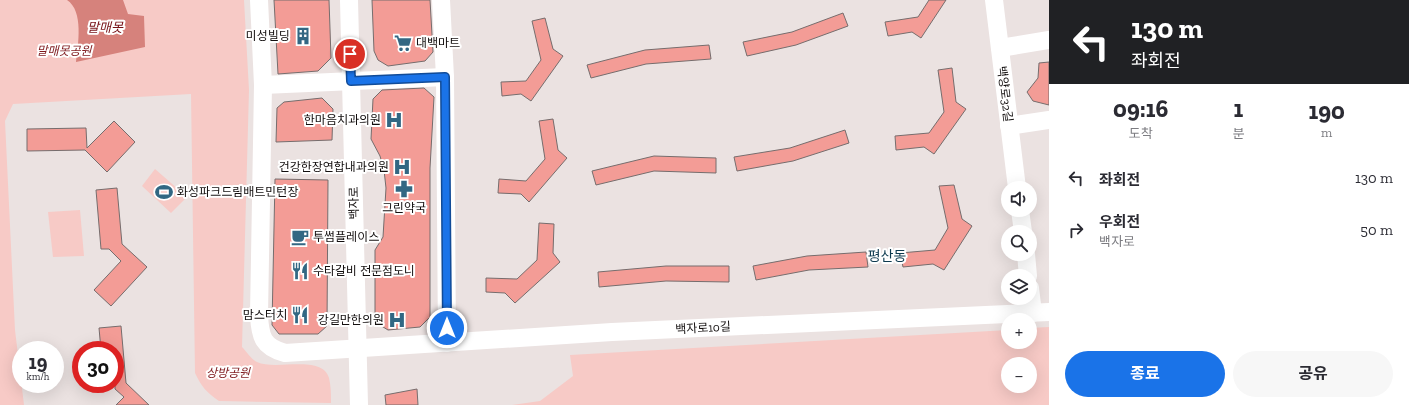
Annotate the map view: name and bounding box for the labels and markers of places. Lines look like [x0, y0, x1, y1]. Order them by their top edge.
building icon: 미성빌딩 [293, 26, 313, 46]
place label: 미성빌딩 [246, 29, 290, 43]
supermarket icon: 대백마트 [393, 33, 413, 53]
place label: 대백마트 [416, 36, 460, 50]
pin [333, 37, 367, 71]
hospital icon: 한마음치과의원 [384, 110, 404, 130]
place label: 한마음치과의원 [304, 113, 381, 127]
hospital icon: 건강한장연합내과의원 [392, 157, 412, 177]
place label: 건강한장연합내과의원 [279, 160, 389, 174]
pharmacy icon: 그린약국 [394, 179, 414, 199]
sports icon: 화성파크드림배트민턴장 [154, 182, 174, 202]
place label: 화성파크드림배트민턴장 [177, 185, 298, 199]
place label: 그린약국 [382, 201, 426, 215]
cafe icon: 투썸플레이스 [290, 227, 310, 247]
place label: 투썸플레이스 [313, 230, 379, 244]
restaurant icon: 수타갈비 전문점도니 [290, 261, 310, 281]
place label: 수타갈비 전문점도니 [313, 264, 415, 278]
restaurant icon: 맘스터치 [290, 305, 310, 325]
place label: 맘스터치 [243, 308, 287, 322]
hospital icon: 강길만한의원 [387, 310, 407, 330]
place label: 강길만한의원 [318, 313, 384, 327]

